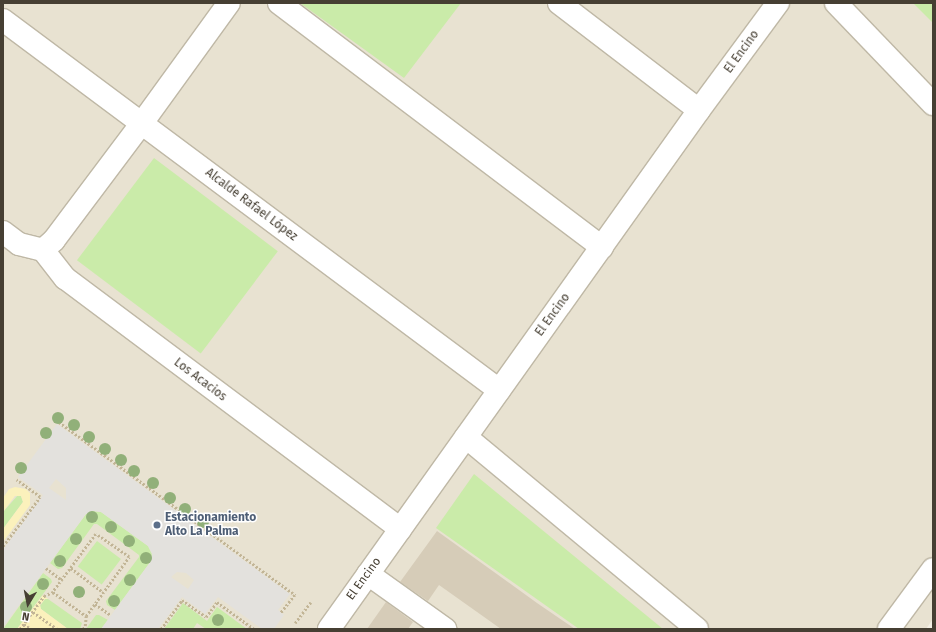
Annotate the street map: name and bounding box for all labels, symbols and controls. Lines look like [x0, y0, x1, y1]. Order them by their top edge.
street label: El Encino [722, 28, 762, 76]
street label: Alcalde Rafael López [202, 166, 300, 244]
street label: El Encino [533, 291, 573, 339]
street label: Los Acacios [171, 356, 229, 404]
place label: Estacionamiento Alto La Palma [165, 511, 256, 539]
marker: Estacionamiento Alto La Palma [152, 520, 162, 530]
street label: El Encino [344, 555, 384, 603]
north arrow [8, 584, 48, 624]
text: N [21, 609, 31, 623]

